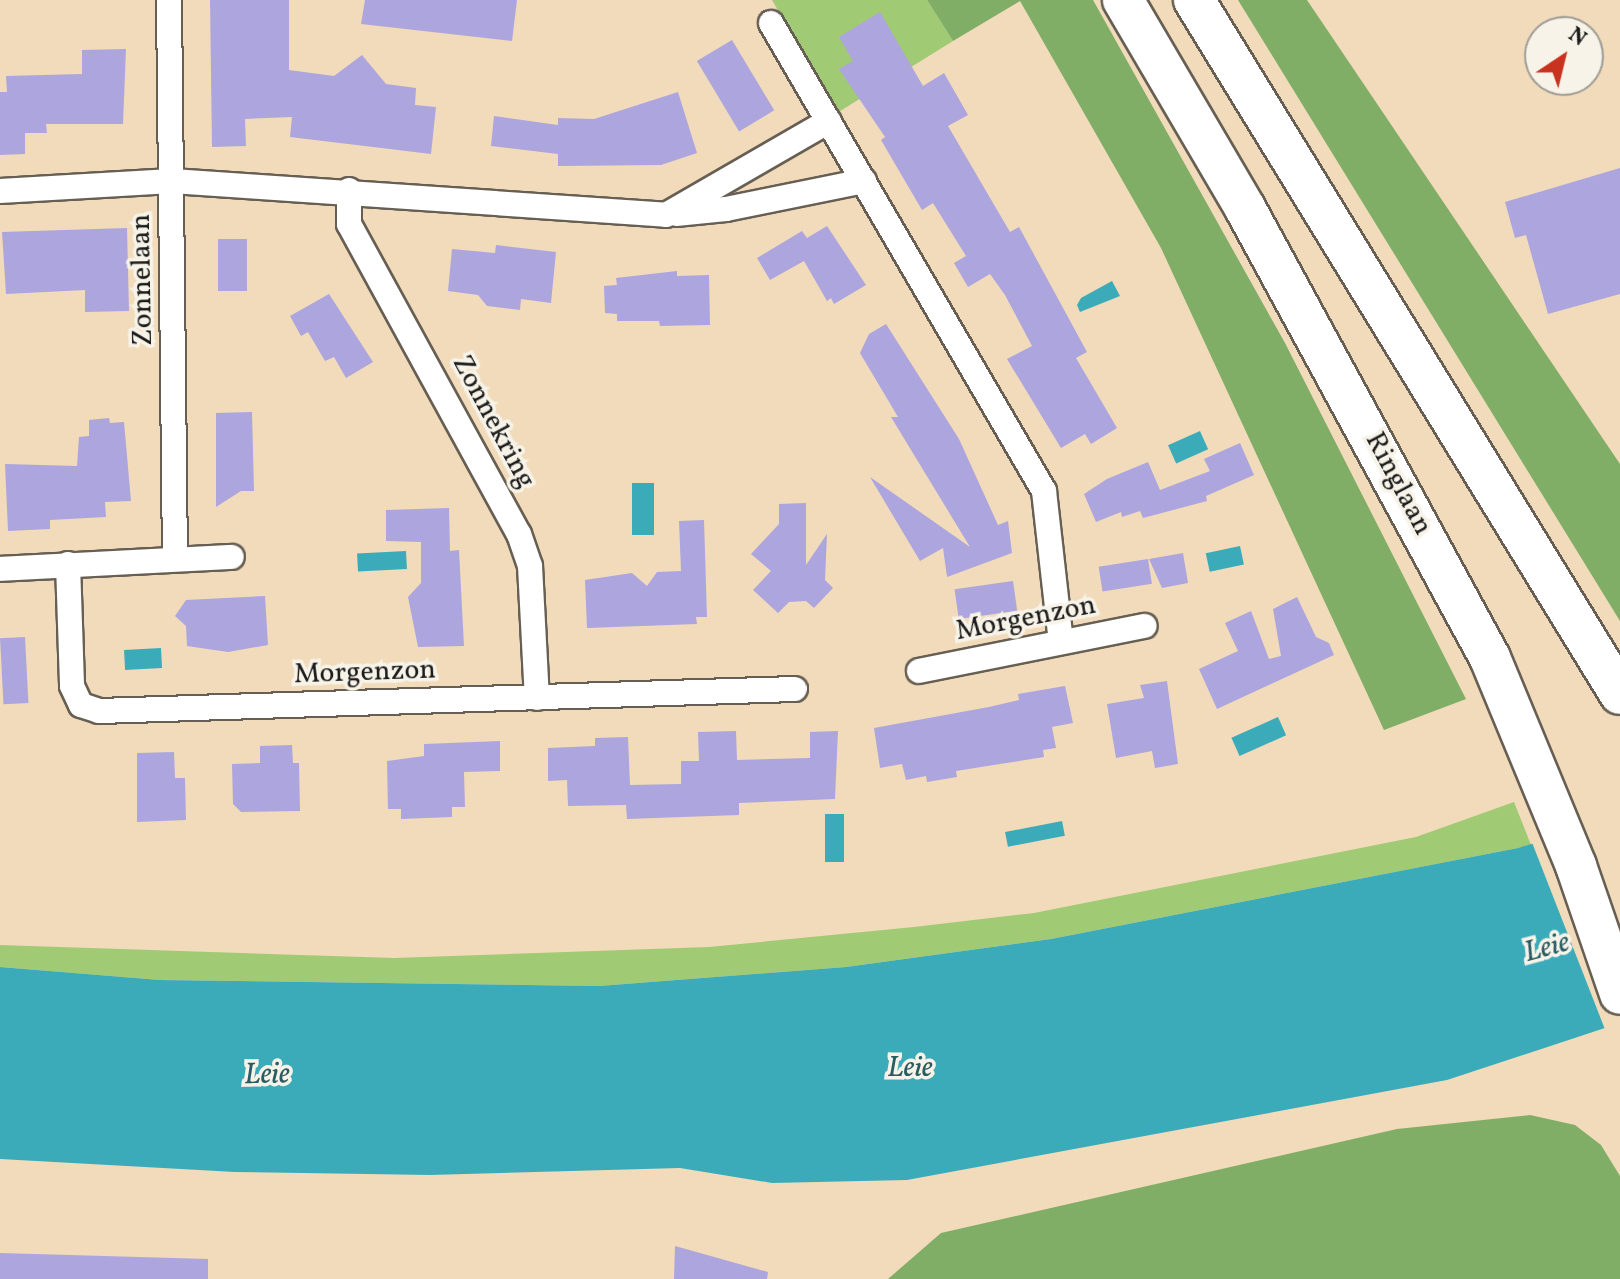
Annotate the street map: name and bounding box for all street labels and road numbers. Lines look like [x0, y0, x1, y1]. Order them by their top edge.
street label: Zonnelaan [125, 214, 161, 346]
street label: Zonnekring [444, 350, 542, 494]
street label: Ringlaan [1357, 427, 1439, 541]
street label: Morgenzon [953, 589, 1099, 649]
street label: Morgenzon [293, 654, 437, 692]

